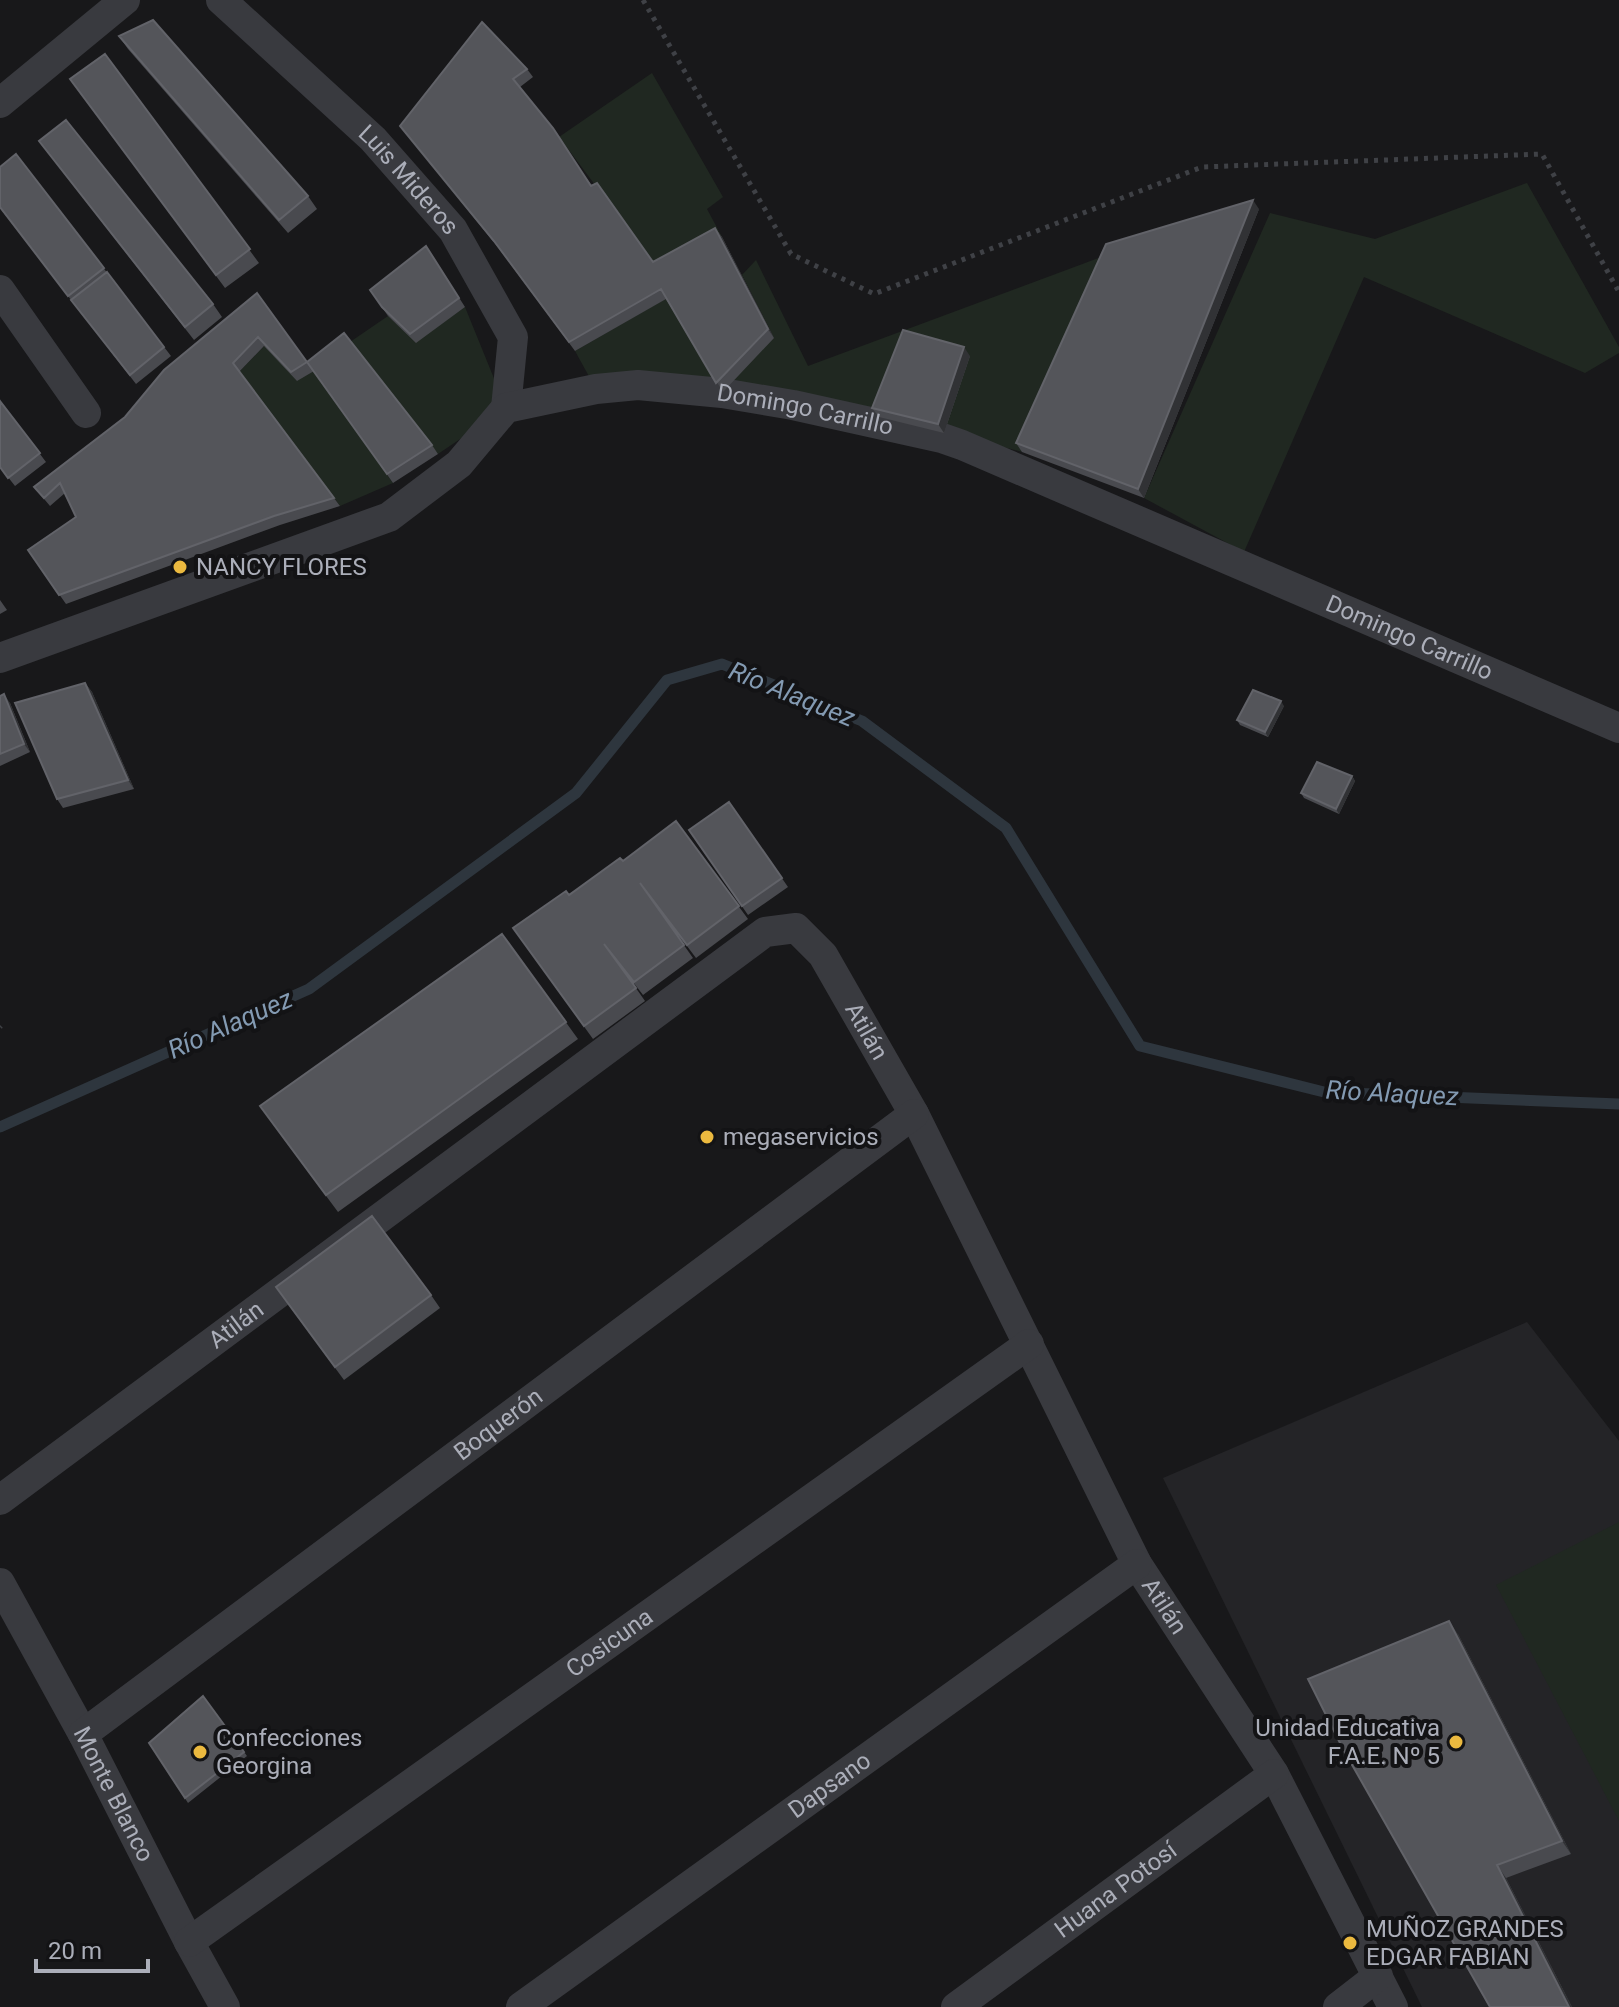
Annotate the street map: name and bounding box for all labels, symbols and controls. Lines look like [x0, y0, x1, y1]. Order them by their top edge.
street label: Luis Mideros [353, 119, 464, 240]
street label: Domingo Carrillo [715, 378, 896, 441]
place label: NANCY FLORES [196, 553, 367, 581]
marker: NANCY FLORES [171, 558, 189, 576]
street label: Domingo Carrillo [1322, 589, 1497, 686]
water label: Río Alaquez [725, 655, 860, 733]
water label: Río Alaquez [163, 983, 297, 1065]
street label: Atilán [839, 998, 894, 1065]
water label: Río Alaquez [1325, 1075, 1460, 1111]
place label: megaservicios [723, 1123, 879, 1151]
marker: megaservicios [698, 1128, 716, 1146]
street label: Atilán [203, 1295, 269, 1354]
street label: Boquerón [448, 1382, 548, 1466]
street label: Atilán [1136, 1573, 1193, 1639]
street label: Cosicuna [561, 1602, 658, 1683]
place label: Unidad Educativa F.A.E. Nº 5 [1255, 1714, 1440, 1770]
street label: Monte Blanco [68, 1722, 160, 1867]
place label: Confecciones Georgina [216, 1724, 362, 1780]
marker: Unidad Educativa F.A.E. Nº 5 [1447, 1733, 1465, 1751]
marker: Confecciones Georgina [191, 1743, 209, 1761]
street label: Dapsano [783, 1746, 876, 1824]
street label: Huana Potosí [1049, 1835, 1183, 1944]
place label: MUÑOZ GRANDES EDGAR FABIAN [1366, 1915, 1564, 1971]
scale bar [36, 1923, 148, 1973]
marker: MUÑOZ GRANDES EDGAR FABIAN [1341, 1934, 1359, 1952]
text: 20 m [48, 1937, 102, 1965]

